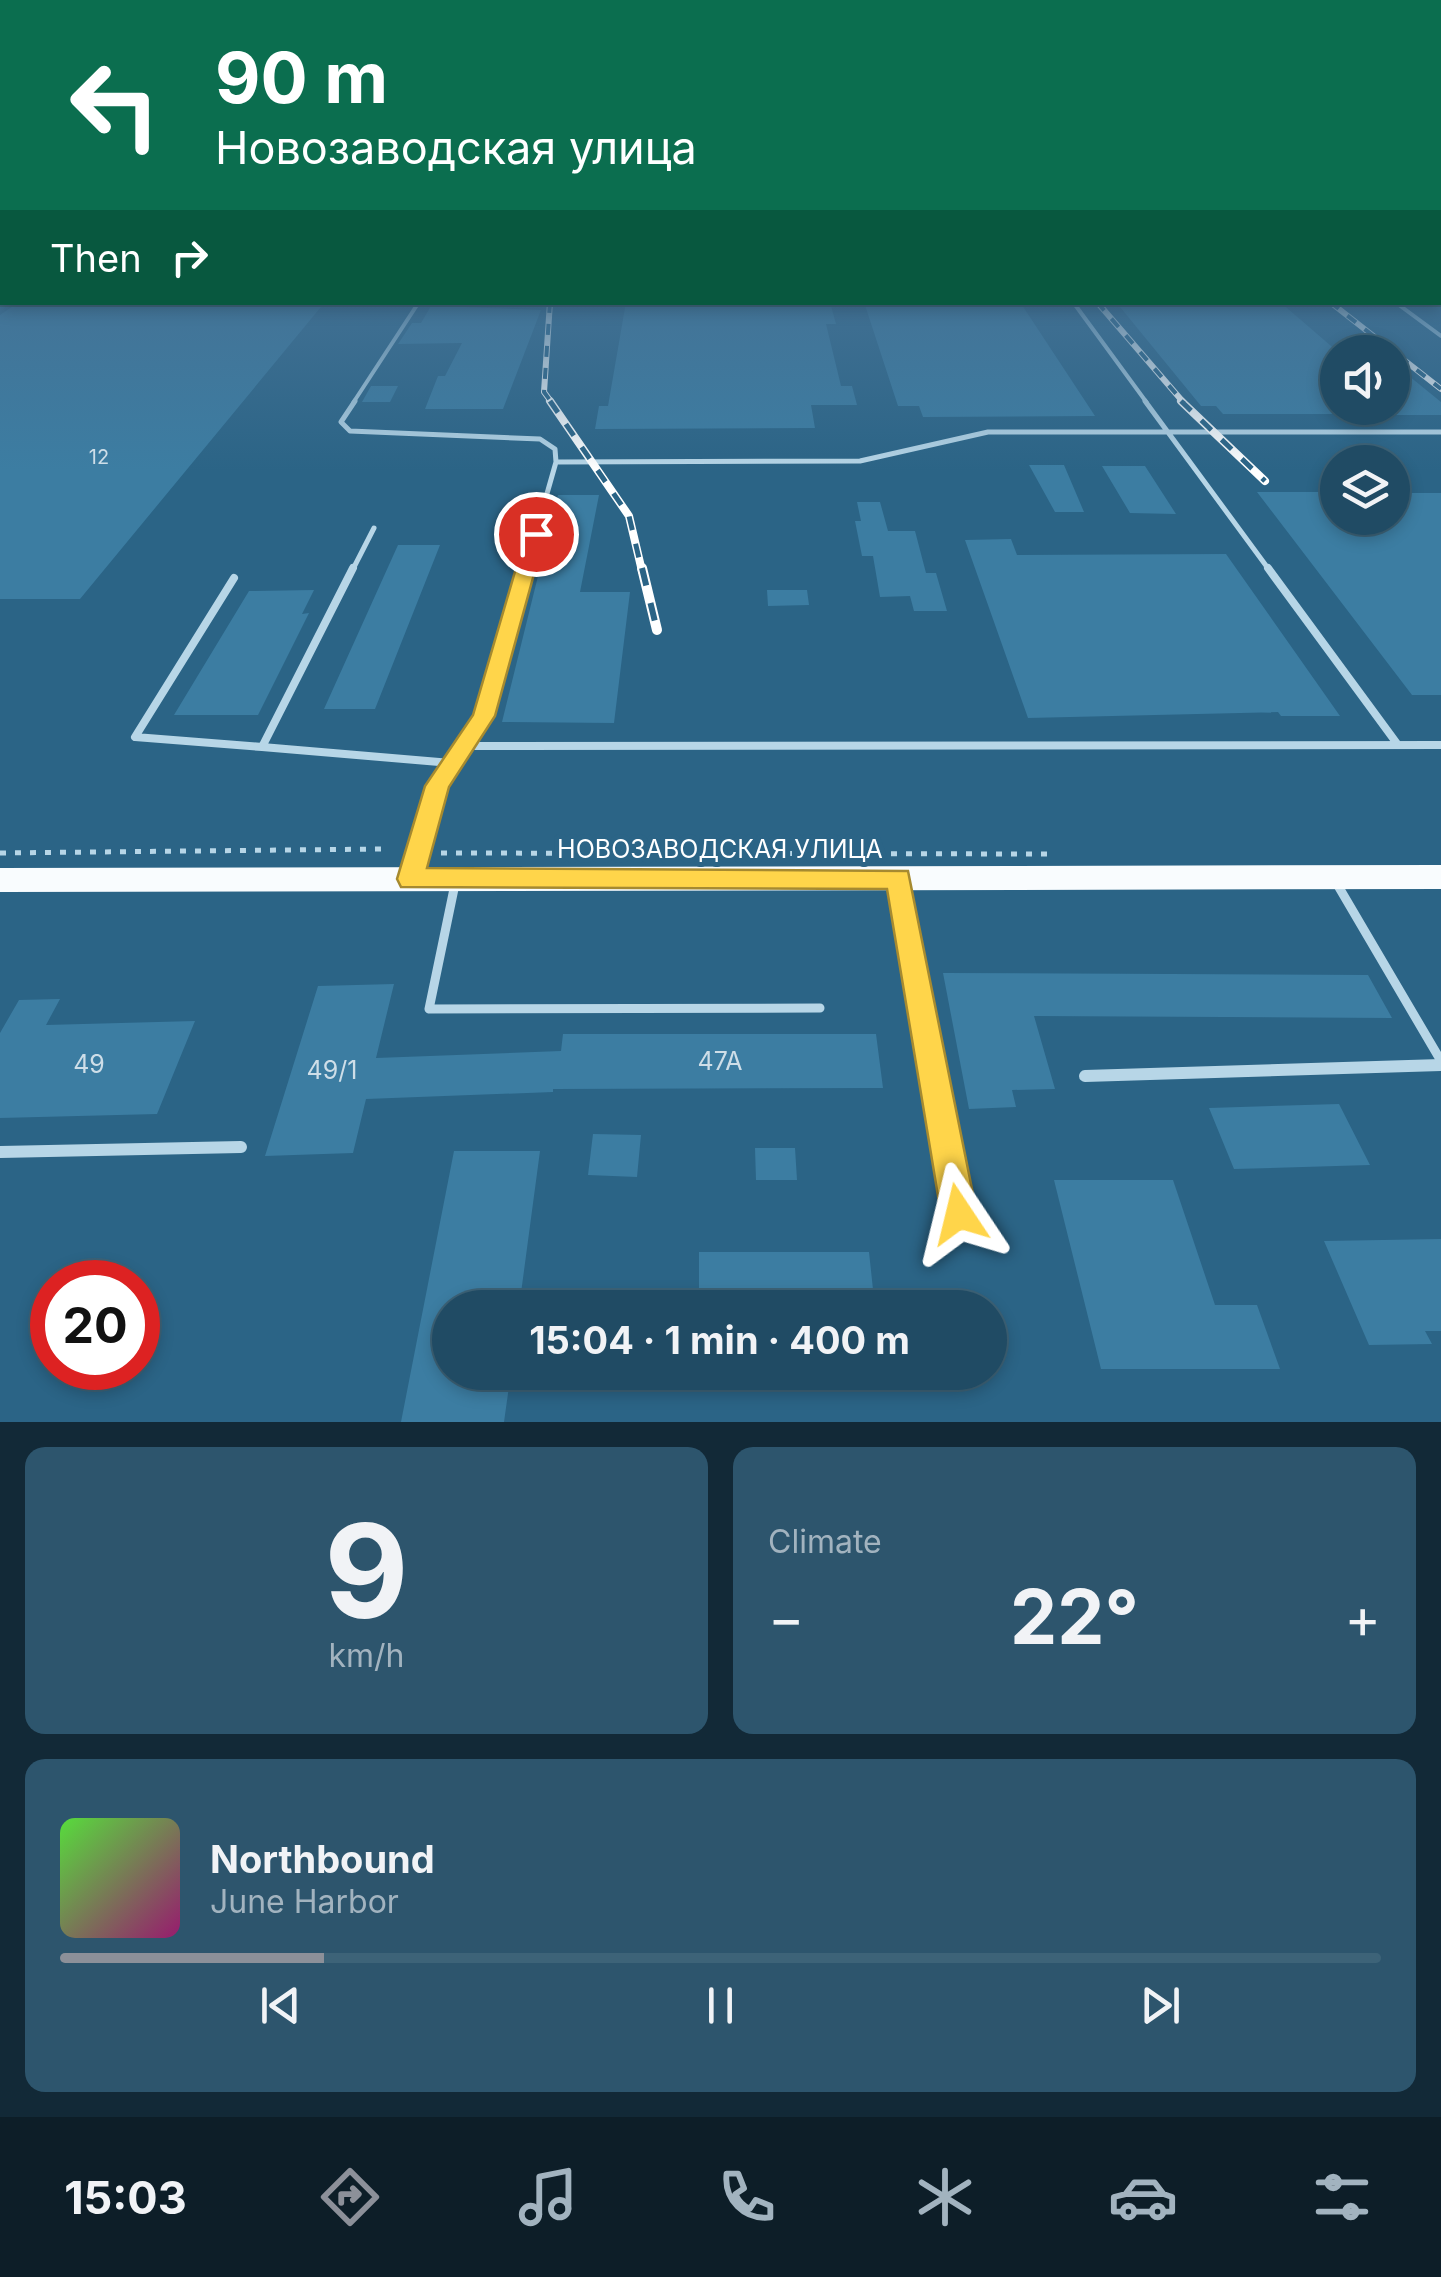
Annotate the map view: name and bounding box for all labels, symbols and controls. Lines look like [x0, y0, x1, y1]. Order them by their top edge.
text: 90 m [215, 35, 388, 120]
icon: left [50, 40, 180, 170]
text: Новозаводская улица [215, 120, 697, 175]
icon: right [162, 230, 217, 285]
text: Then [50, 235, 142, 281]
map controls [1320, 335, 1410, 535]
button: sound [1320, 335, 1410, 425]
house number: 12 [89, 445, 109, 469]
button: layers [1320, 445, 1410, 535]
pin [494, 492, 579, 577]
icon: arrive [509, 507, 564, 562]
street label: НОВОЗАВОДСКАЯ УЛИЦА [557, 834, 883, 864]
house number: 47А [698, 1046, 742, 1076]
house number: 49 [73, 1049, 105, 1079]
house number: 49/1 [307, 1055, 357, 1085]
position arrow [907, 1162, 1011, 1266]
speed limit sign: 20 [30, 1260, 160, 1390]
text: 15:04 · 1 min · 400 m [529, 1317, 910, 1363]
text: 9 [324, 1492, 409, 1649]
text: Climate [768, 1522, 882, 1561]
text: 22° [1010, 1571, 1139, 1662]
text: − [768, 1585, 804, 1651]
text: + [1345, 1585, 1381, 1651]
text: km/h [328, 1636, 405, 1675]
text: Northbound [210, 1836, 435, 1882]
text: June Harbor [210, 1882, 399, 1921]
icon: previous [253, 1978, 308, 2033]
icon: pause [693, 1978, 748, 2033]
icon: next [1133, 1978, 1188, 2033]
icon: directions [315, 2162, 385, 2232]
icon: music [513, 2162, 583, 2232]
icon: phone [712, 2162, 782, 2232]
icon: climate [910, 2162, 980, 2232]
icon: car [1108, 2162, 1178, 2232]
icon: filters [1307, 2162, 1377, 2232]
text: 15:03 [64, 2170, 187, 2225]

